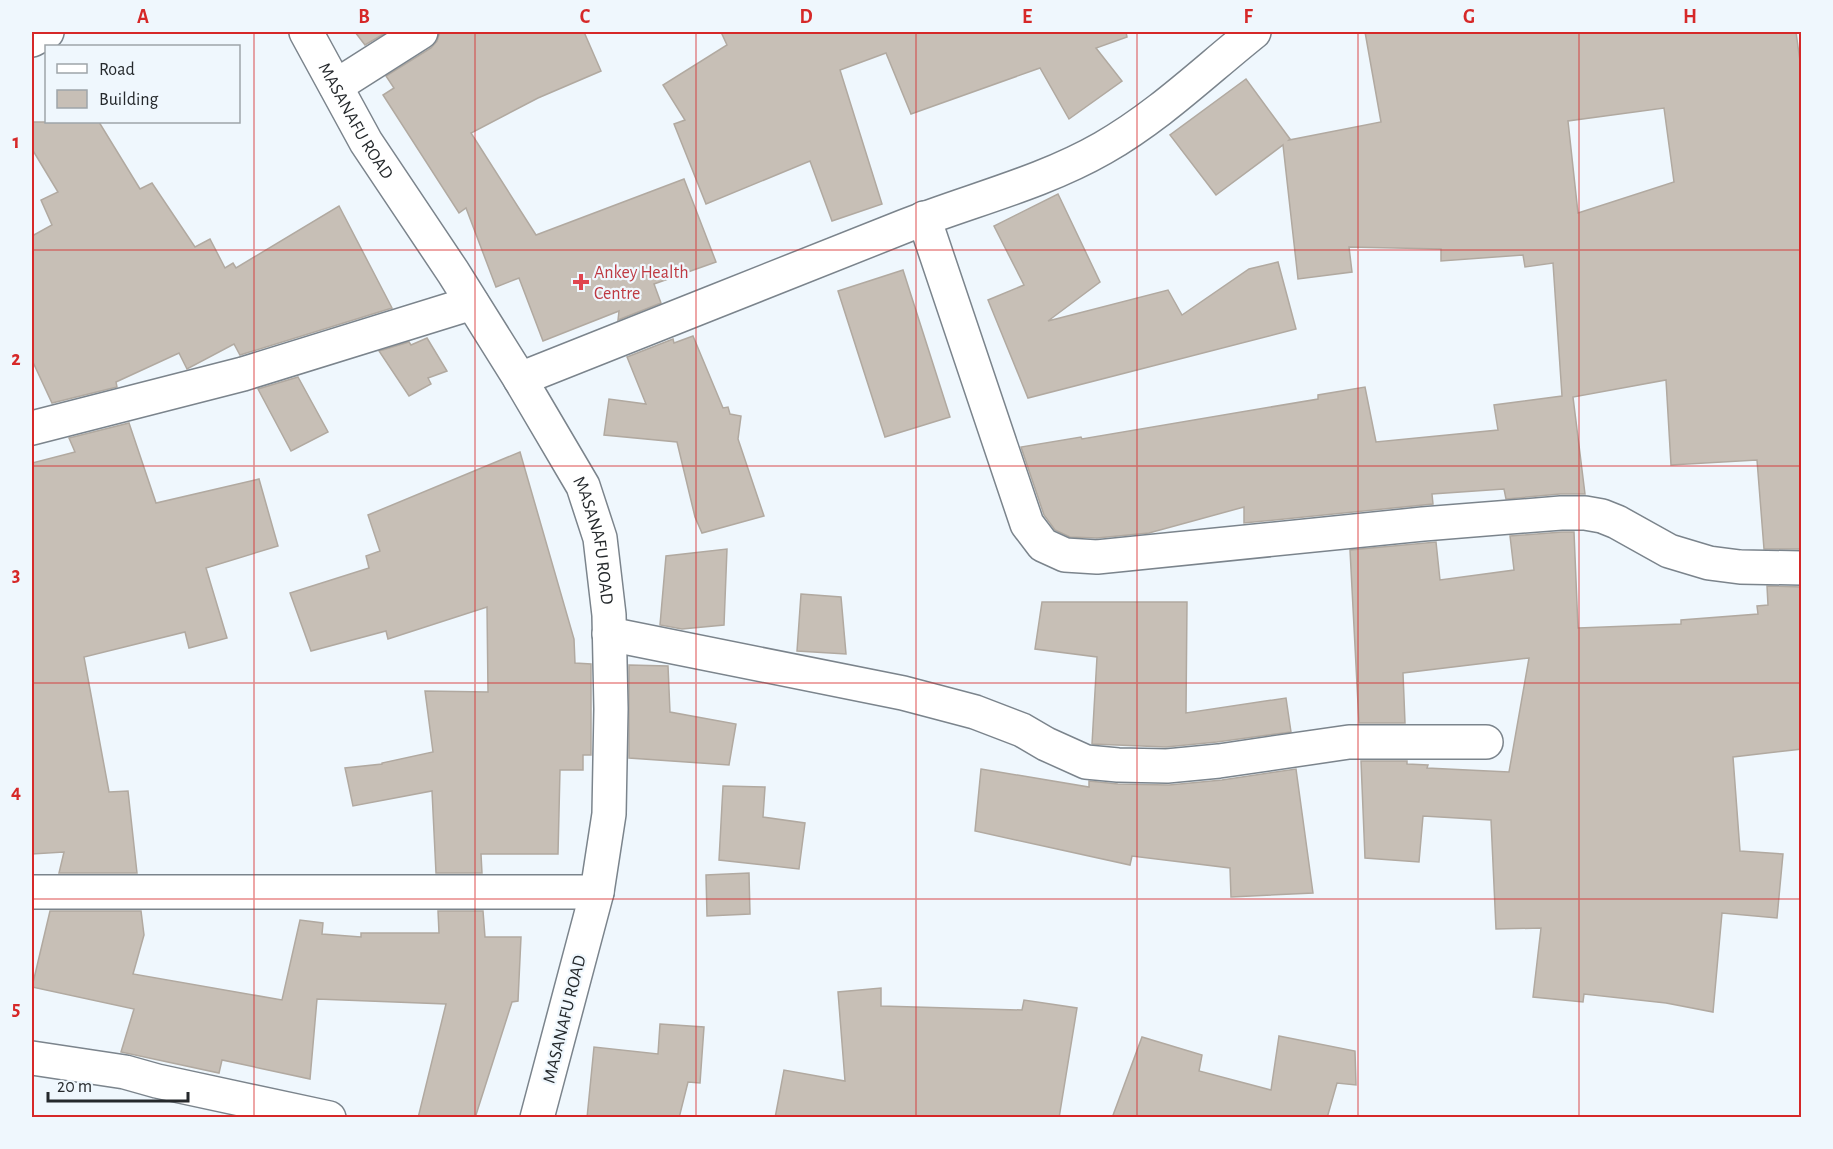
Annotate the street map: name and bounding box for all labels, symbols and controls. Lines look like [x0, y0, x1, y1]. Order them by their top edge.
text: A [137, 7, 149, 27]
text: B [358, 7, 370, 27]
text: C [580, 7, 591, 27]
text: D [799, 7, 813, 27]
text: E [1022, 7, 1032, 27]
text: F [1243, 7, 1253, 27]
text: G [1463, 7, 1475, 27]
text: H [1683, 7, 1697, 27]
legend [45, 45, 240, 123]
street label: MASANAFU ROAD [315, 60, 396, 183]
text: Road [99, 61, 135, 79]
text: Building [99, 91, 159, 109]
text: 1 [12, 132, 20, 152]
place label: Ankey Health Centre [594, 264, 689, 303]
marker: Ankey Health Centre [572, 273, 590, 291]
text: 2 [11, 349, 21, 369]
street label: MASANAFU ROAD [569, 473, 616, 606]
text: 3 [12, 565, 20, 585]
text: 4 [11, 782, 21, 802]
street label: MASANAFU ROAD [540, 953, 590, 1085]
text: 5 [12, 999, 20, 1019]
scale bar [48, 1065, 188, 1103]
text: 20 m [57, 1078, 92, 1096]

